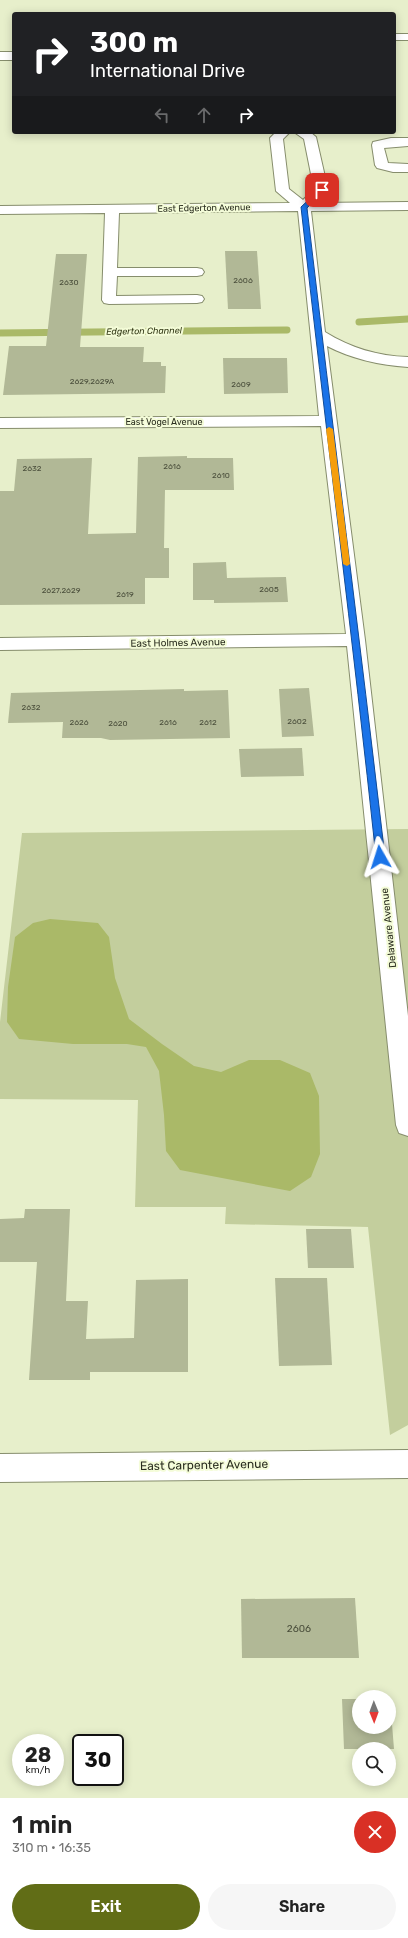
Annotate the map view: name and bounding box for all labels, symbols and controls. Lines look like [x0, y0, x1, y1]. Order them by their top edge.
text: 300 m [90, 26, 178, 59]
icon: right [24, 28, 76, 80]
text: International Drive [90, 60, 245, 82]
icon: left [151, 104, 173, 126]
icon: ahead [193, 104, 215, 126]
icon: right [235, 104, 257, 126]
pin [305, 173, 339, 207]
icon: arrive [311, 179, 333, 201]
street label: East Edgerton Avenue [157, 202, 251, 214]
house number: 2606 [233, 276, 253, 285]
house number: 2630 [59, 278, 79, 287]
water label: Edgerton Channel [106, 325, 183, 337]
house number: 2629,2629A [70, 377, 115, 386]
house number: 2609 [231, 380, 251, 389]
street label: East Vogel Avenue [125, 417, 203, 427]
house number: 2616 [163, 462, 181, 471]
house number: 2632 [22, 464, 42, 473]
house number: 2610 [212, 471, 230, 480]
house number: 2605 [259, 585, 279, 594]
house number: 2627,2629 [42, 586, 81, 595]
house number: 2619 [116, 590, 134, 599]
street label: East Holmes Avenue [130, 636, 226, 650]
house number: 2632 [21, 703, 41, 712]
house number: 2602 [287, 717, 307, 726]
house number: 2626 [69, 718, 89, 727]
house number: 2616 [159, 718, 177, 727]
house number: 2612 [199, 718, 217, 727]
house number: 2620 [108, 719, 128, 728]
position arrow [359, 836, 401, 878]
street label: Delaware Avenue [379, 887, 399, 968]
street label: East Carpenter Avenue [140, 1457, 268, 1473]
house number: 2606 [287, 1623, 311, 1635]
north arrow [352, 1690, 396, 1734]
map controls [352, 1690, 396, 1786]
speed limit sign: 30 [72, 1734, 124, 1786]
button: search [352, 1742, 396, 1786]
text: 28 [25, 1743, 51, 1767]
text: km/h [26, 1764, 50, 1776]
text: 1 min [12, 1811, 72, 1839]
button: close [354, 1811, 396, 1853]
text: 310 m · 16:35 [12, 1840, 91, 1855]
button: Exit [12, 1884, 200, 1930]
button: Share [208, 1884, 396, 1930]

